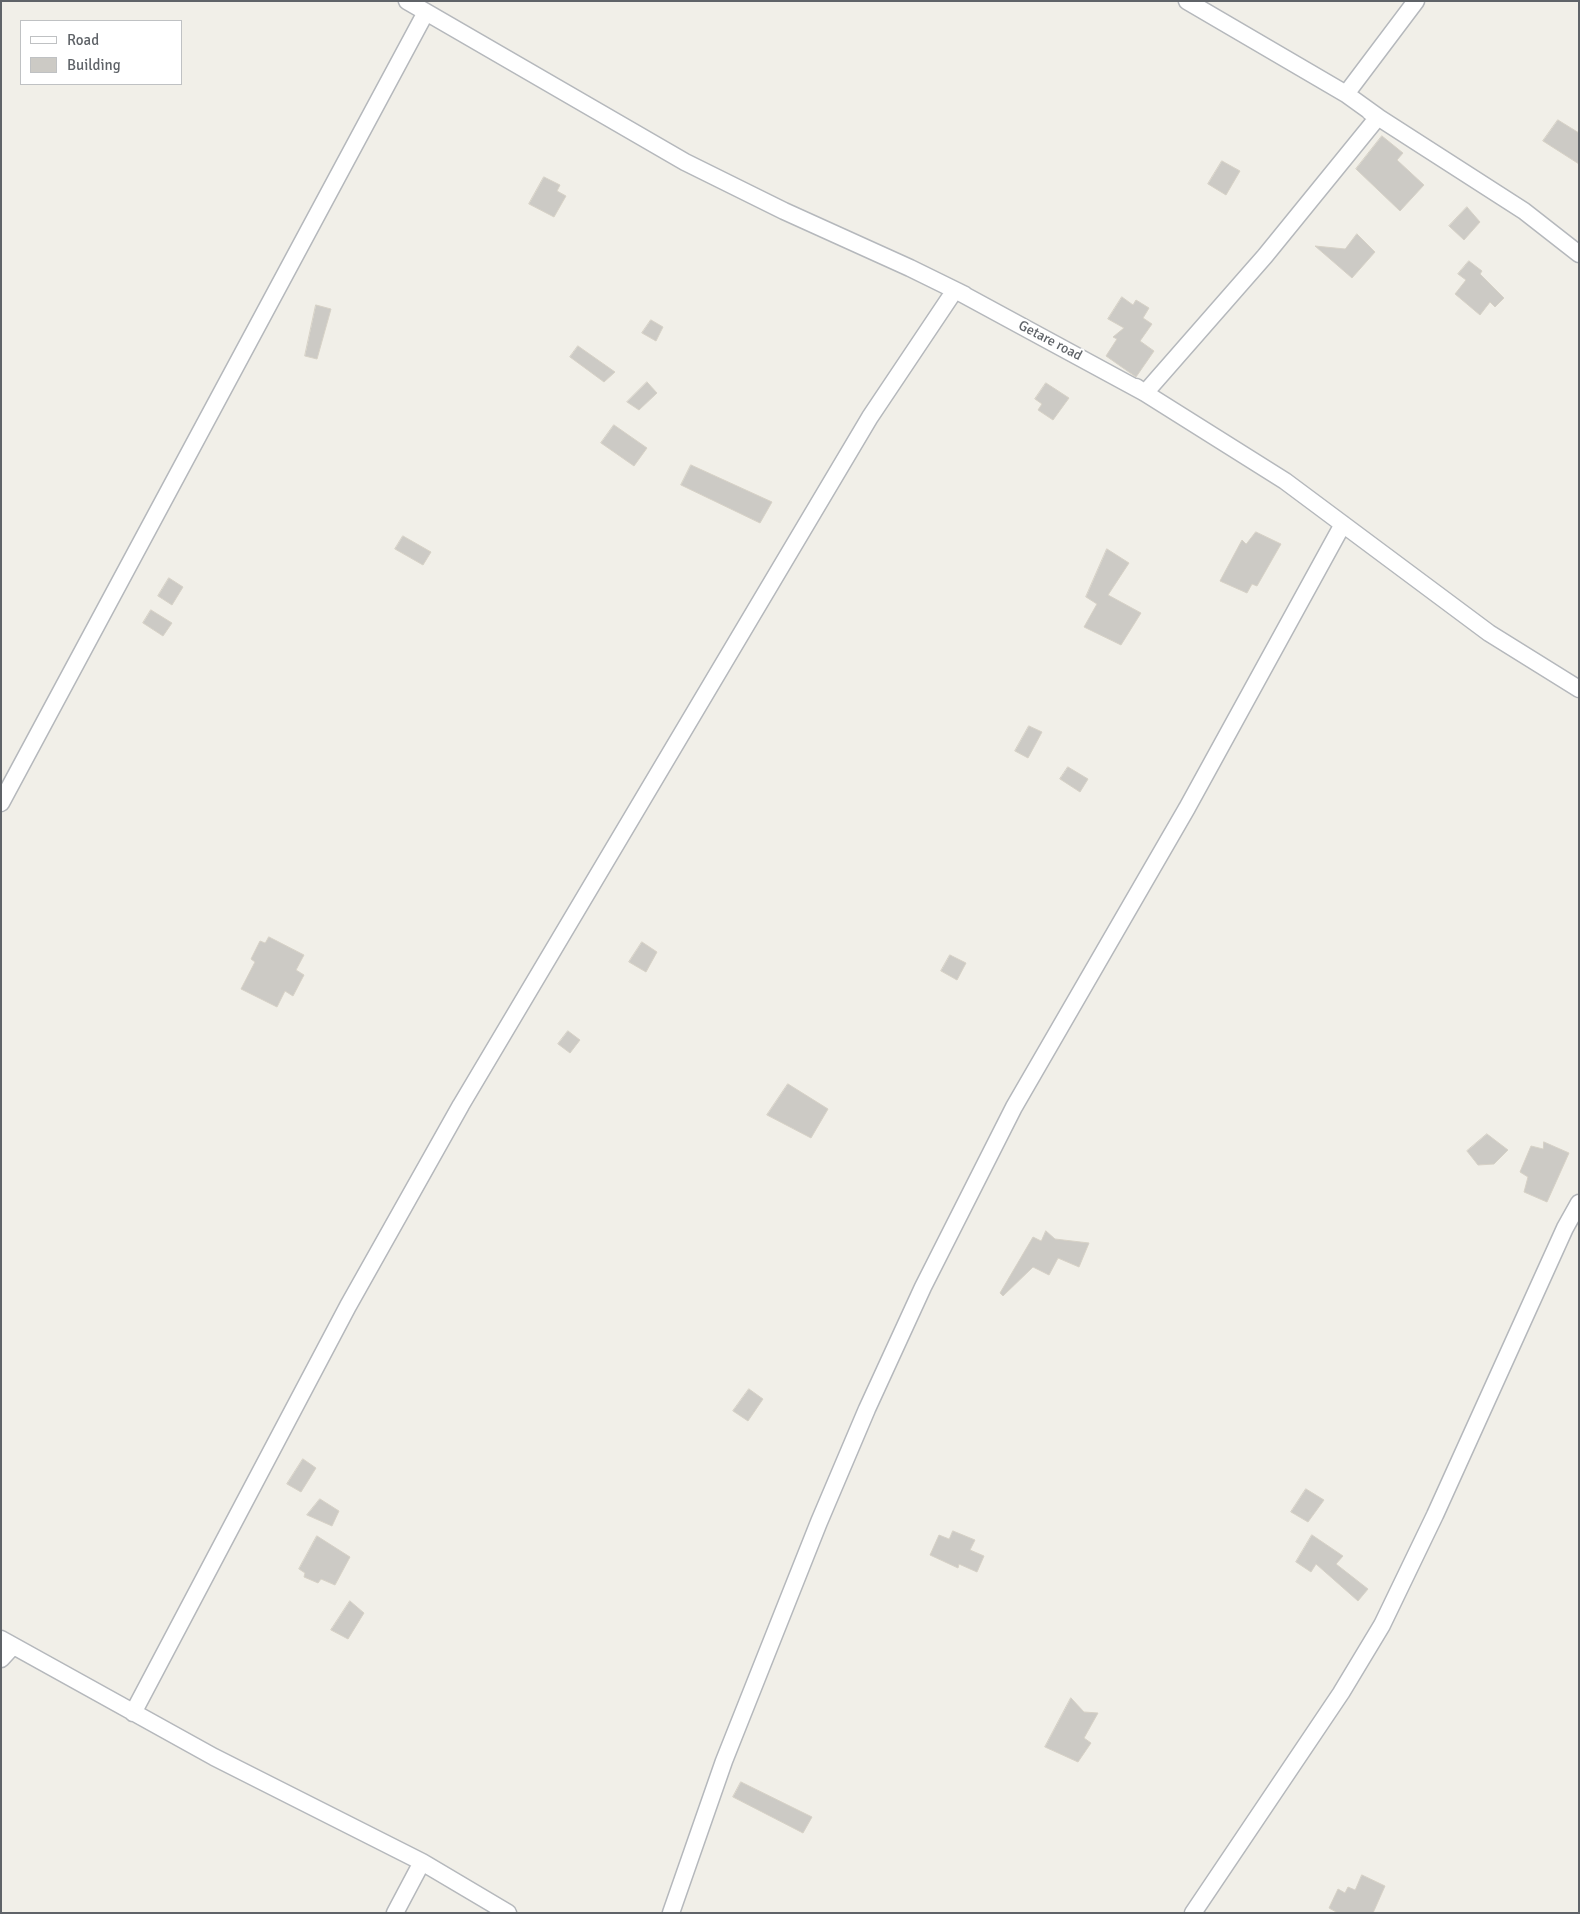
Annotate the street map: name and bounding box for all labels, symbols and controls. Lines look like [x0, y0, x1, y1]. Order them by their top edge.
legend [20, 20, 182, 85]
text: Road [67, 31, 99, 49]
text: Building [67, 56, 121, 74]
street label: Getare road [1015, 317, 1085, 365]

